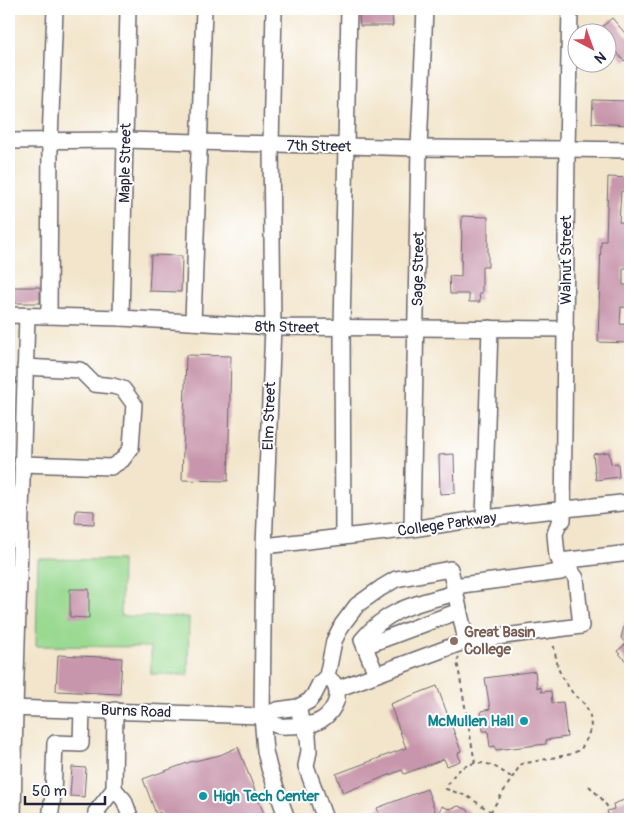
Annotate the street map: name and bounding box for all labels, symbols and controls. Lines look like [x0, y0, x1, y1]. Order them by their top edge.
north arrow [566, 22, 616, 72]
text: N [591, 48, 609, 67]
street label: Maple Street [115, 122, 136, 203]
street label: 7th Street [286, 136, 353, 157]
street label: Walnut Street [557, 214, 576, 305]
street label: Sage Street [408, 231, 429, 306]
street label: 8th Street [255, 317, 320, 338]
street label: Elm Street [259, 380, 280, 451]
street label: College Parkway [396, 508, 498, 541]
place label: Great Basin College [464, 623, 536, 659]
marker: Great Basin College [448, 635, 460, 647]
street label: Burns Road [100, 701, 172, 722]
place label: McMullen Hall [428, 712, 514, 731]
marker: McMullen Hall [518, 715, 530, 727]
scale bar [25, 773, 105, 805]
text: 50 m [32, 782, 67, 801]
place label: High Tech Center [213, 787, 320, 806]
marker: High Tech Center [197, 790, 209, 802]

